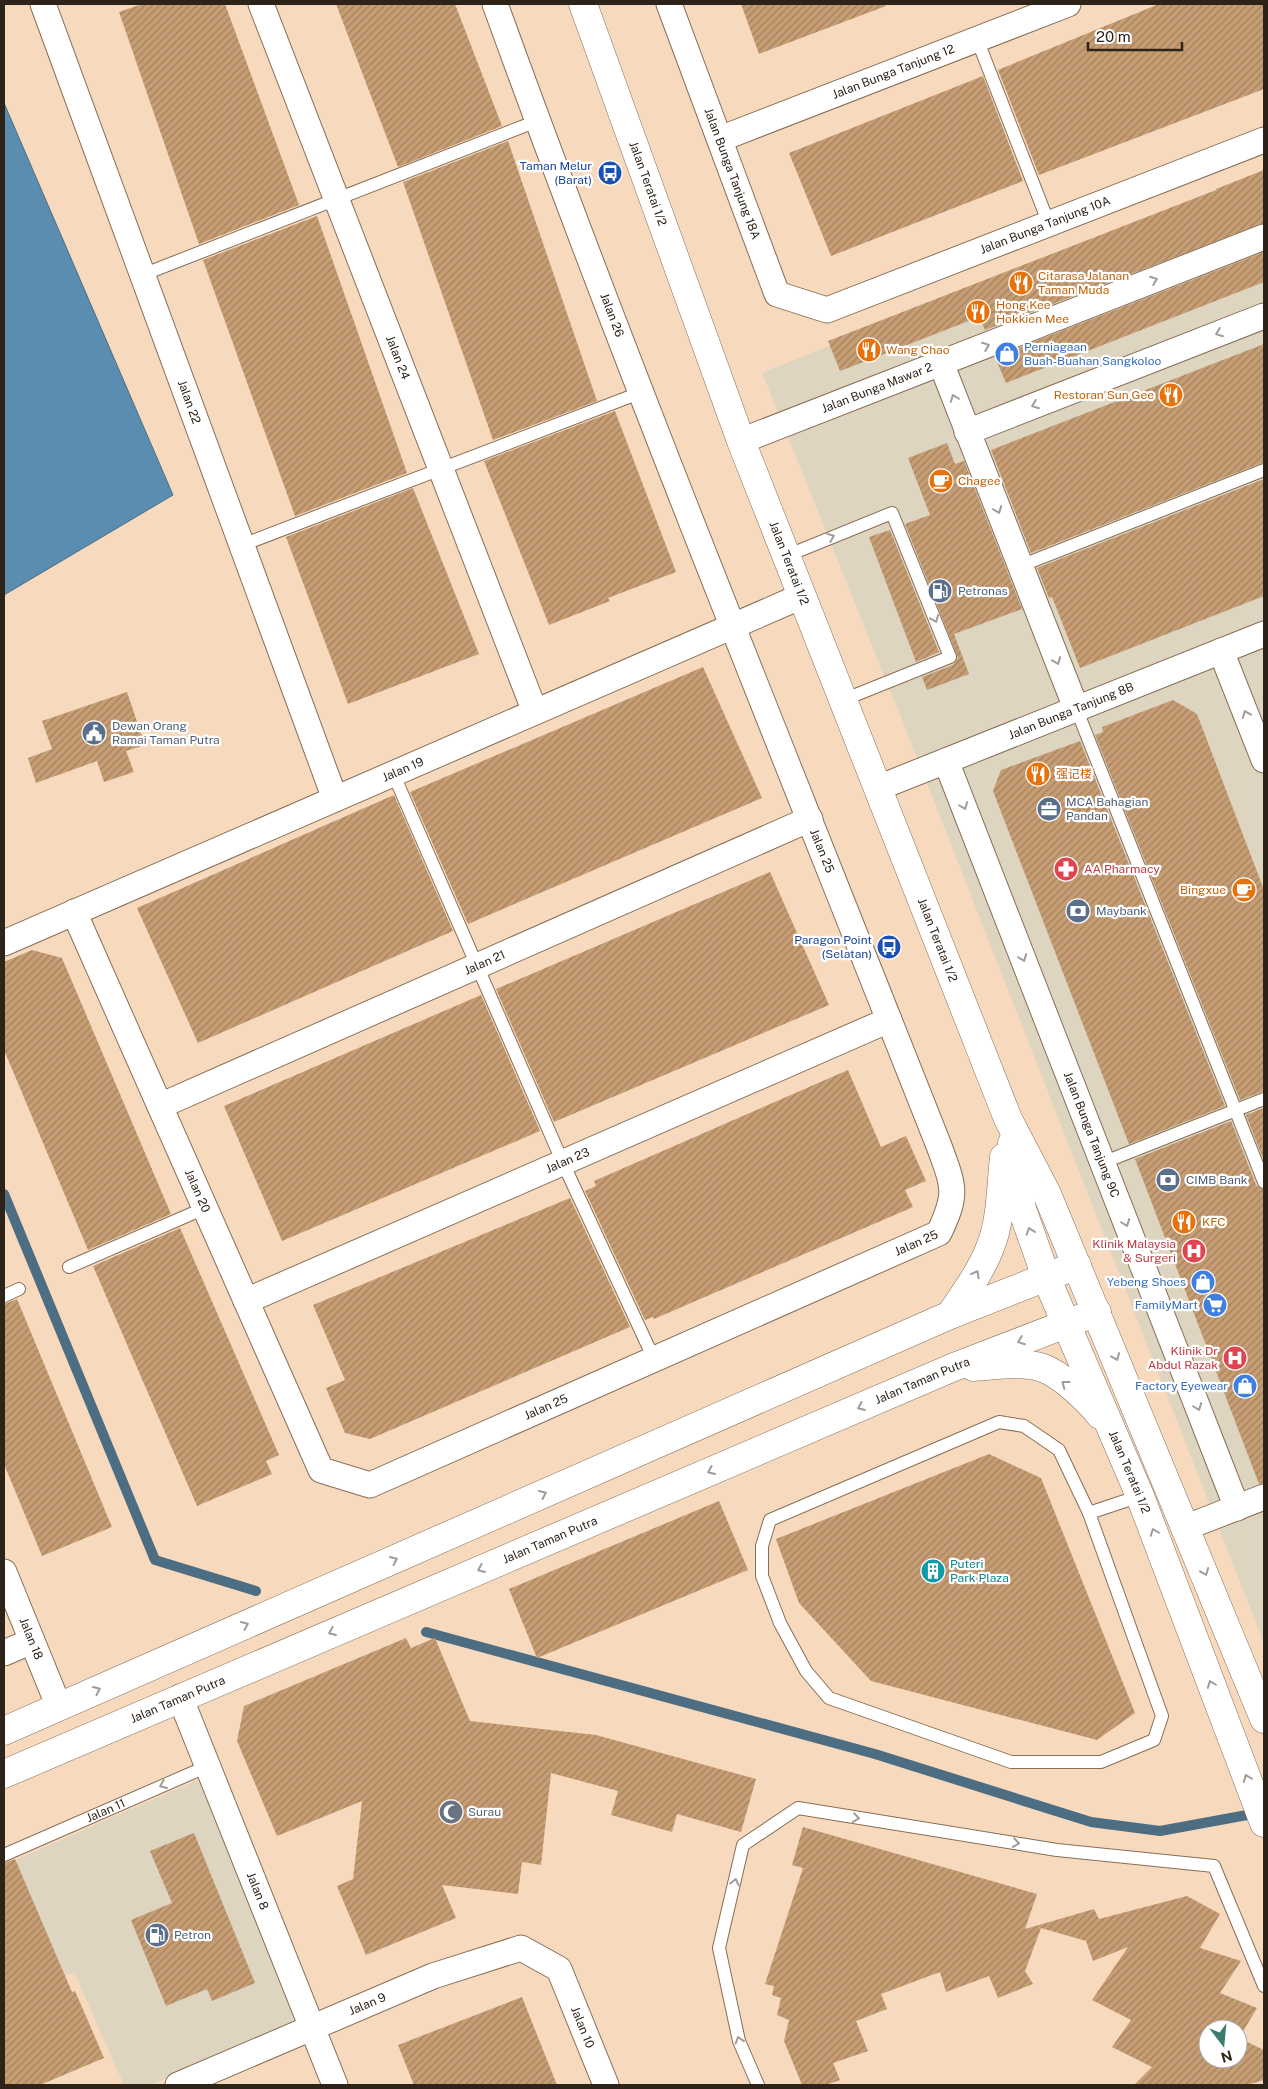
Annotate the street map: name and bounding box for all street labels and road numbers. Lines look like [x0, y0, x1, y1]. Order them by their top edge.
street label: Jalan Bunga Tanjung 12 [830, 42, 956, 102]
street label: Jalan Bunga Tanjung 18A [701, 106, 763, 242]
street label: Jalan Teratai 1/2 [626, 139, 670, 228]
street label: Jalan Bunga Tanjung 10A [978, 193, 1113, 257]
street label: Jalan 26 [597, 291, 627, 339]
street label: Jalan 24 [383, 333, 413, 382]
street label: Jalan Bunga Mawar 2 [820, 360, 935, 416]
street label: Jalan 22 [175, 378, 204, 426]
street label: Jalan Teratai 1/2 [766, 519, 812, 607]
street label: Jalan Bunga Tanjung 8B [1007, 680, 1136, 742]
street label: Jalan 19 [380, 754, 426, 785]
street label: Jalan 25 [807, 827, 837, 875]
street label: Jalan Teratai 1/2 [915, 896, 960, 984]
street label: Jalan 21 [462, 947, 507, 978]
street label: Jalan Bunga Tanjung 9C [1061, 1070, 1122, 1199]
street label: Jalan 23 [544, 1145, 592, 1176]
street label: Jalan 20 [182, 1167, 213, 1215]
street label: Jalan 25 [892, 1227, 941, 1259]
street label: Jalan Taman Putra [873, 1355, 972, 1407]
street label: Jalan 25 [522, 1391, 570, 1423]
street label: Jalan Teratai 1/2 [1106, 1428, 1153, 1516]
street label: Jalan Taman Putra [501, 1514, 600, 1567]
street label: Jalan 18 [16, 1616, 46, 1662]
street label: Jalan Taman Putra [128, 1673, 227, 1726]
street label: Jalan 11 [84, 1796, 127, 1825]
street label: Jalan 8 [244, 1870, 271, 1912]
street label: Jalan 9 [347, 1990, 388, 2018]
street label: Jalan 10 [568, 2004, 597, 2050]

